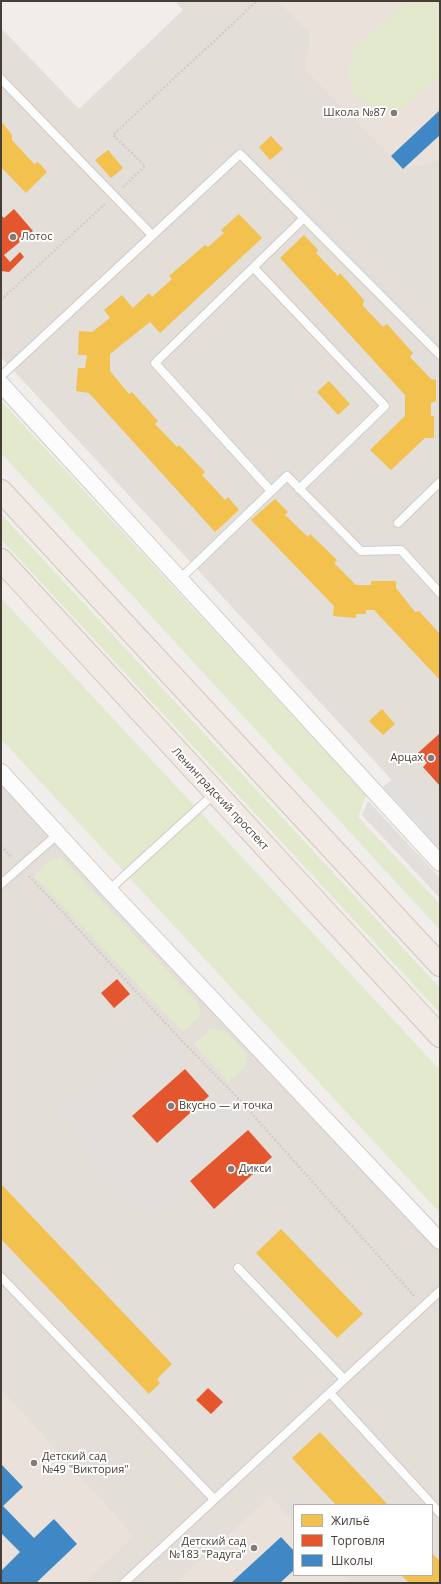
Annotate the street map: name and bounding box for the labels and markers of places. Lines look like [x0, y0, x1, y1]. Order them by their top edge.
place label: Школа №87 [323, 106, 386, 120]
marker: Школа №87 [389, 108, 399, 118]
place label: Лотос [21, 230, 52, 244]
marker: Лотос [8, 232, 18, 242]
place label: Арцах [391, 751, 423, 765]
marker: Арцах [426, 753, 436, 763]
place label: Вкусно — и точка [179, 1099, 273, 1113]
marker: Вкусно — и точка [166, 1101, 176, 1111]
place label: Дикси [239, 1162, 271, 1176]
marker: Дикси [226, 1164, 236, 1174]
place label: Детский сад №49 "Виктория" [42, 1450, 129, 1476]
marker: Детский сад №49 "Виктория" [29, 1458, 39, 1468]
place label: Детский сад №183 "Радуга" [169, 1535, 246, 1561]
marker: Детский сад №183 "Радуга" [249, 1543, 259, 1553]

